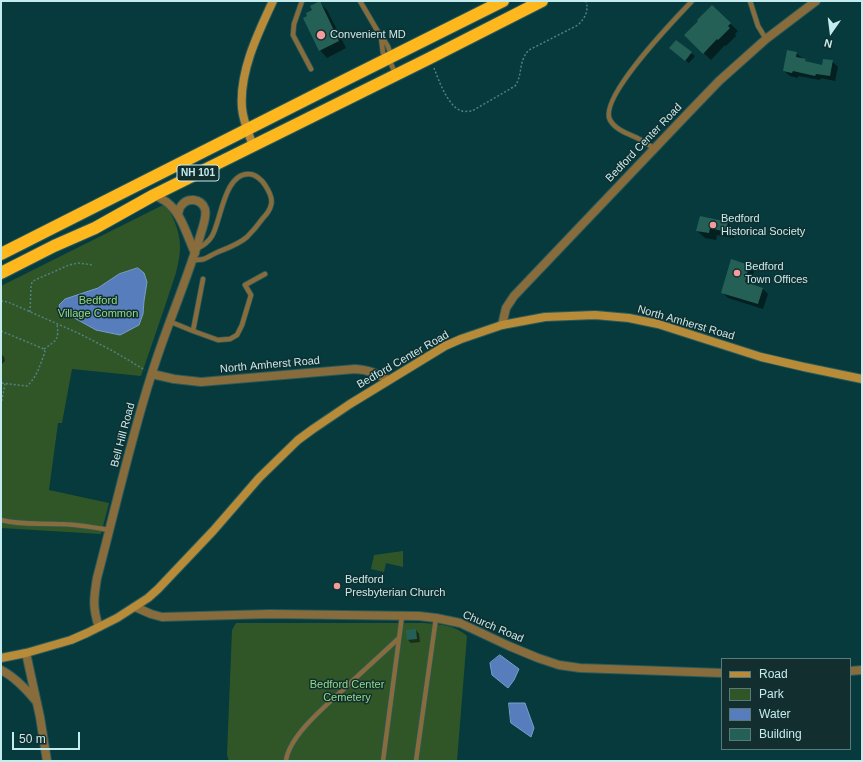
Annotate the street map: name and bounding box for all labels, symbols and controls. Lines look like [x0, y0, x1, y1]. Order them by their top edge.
north arrow [811, 12, 851, 52]
place label: Convenient MD [330, 28, 406, 42]
marker: Convenient MD [315, 29, 327, 41]
text: N [823, 37, 833, 50]
street label: Bedford Center Road [603, 101, 685, 185]
road number: NH 101 [177, 165, 219, 181]
place label: Bedford Historical Society [721, 212, 805, 238]
marker: Bedford Historical Society [708, 220, 718, 230]
place label: Bedford Town Offices [745, 260, 808, 286]
marker: Bedford Town Offices [732, 268, 742, 278]
park label: Bedford Village Common [58, 294, 138, 320]
street label: North Amherst Road [636, 303, 736, 343]
street label: Bedford Center Road [355, 328, 451, 392]
street label: North Amherst Road [219, 354, 321, 376]
street label: Bell Hill Road [108, 401, 138, 469]
place label: Bedford Presbyterian Church [345, 573, 445, 599]
marker: Bedford Presbyterian Church [332, 581, 342, 591]
street label: Church Road [461, 608, 525, 646]
legend [721, 658, 851, 750]
text: Road [759, 667, 788, 681]
park label: Bedford Center Cemetery [310, 678, 384, 704]
text: Park [759, 687, 784, 701]
text: Water [759, 707, 791, 721]
scale bar [14, 724, 82, 750]
text: Building [759, 727, 802, 741]
text: 50 m [19, 732, 46, 746]

